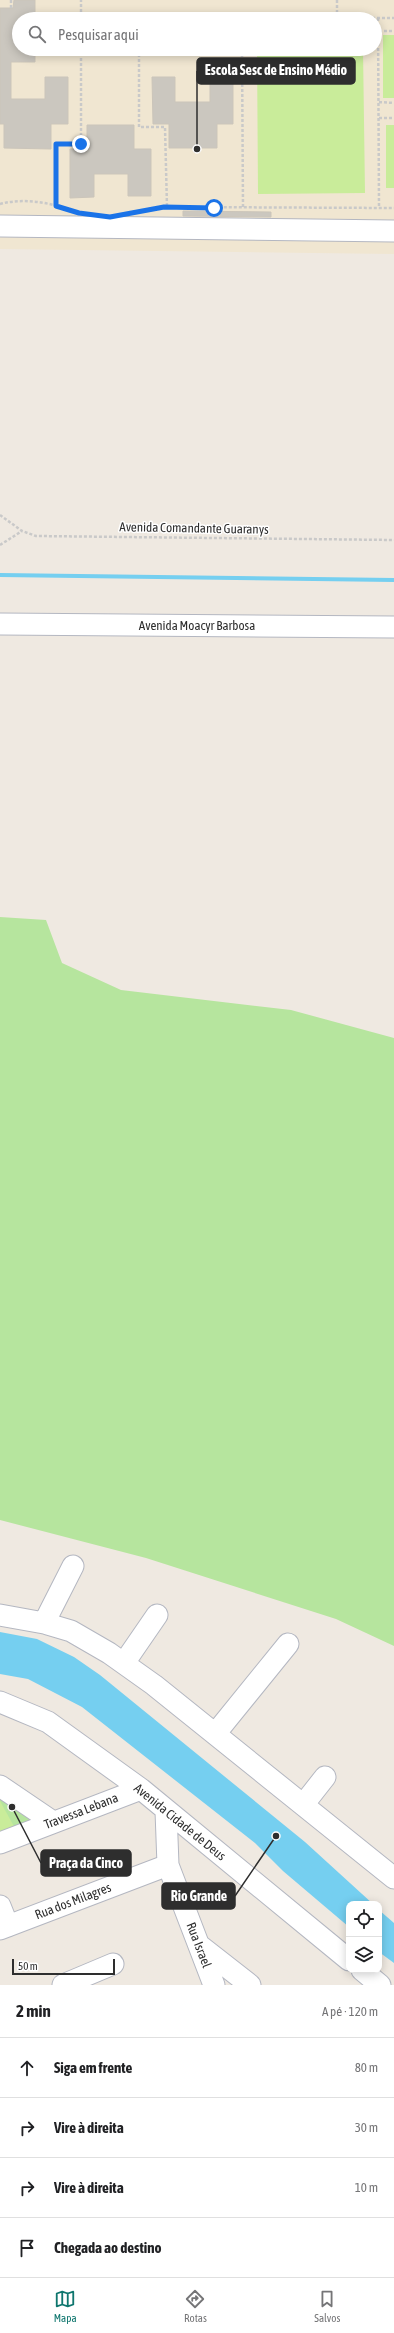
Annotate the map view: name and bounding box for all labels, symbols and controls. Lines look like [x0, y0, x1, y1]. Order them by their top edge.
search box [12, 12, 382, 56]
icon: search [26, 23, 48, 45]
text: Pesquisar aqui [58, 26, 139, 43]
callout: Escola Sesc de Ensino Médio [197, 58, 355, 84]
text: Escola Sesc de Ensino Médio [205, 62, 348, 78]
route end [72, 135, 90, 153]
route start [205, 199, 223, 217]
street label: Avenida Comandante Guaranys [119, 519, 269, 537]
street label: Avenida Moacyr Barbosa [139, 618, 255, 633]
street label: Avenida Cidade de Deus [131, 1780, 229, 1864]
street label: Travessa Lebana [42, 1790, 120, 1832]
callout: Praça da Cinco [41, 1850, 131, 1876]
text: Praça da Cinco [49, 1855, 123, 1871]
street label: Rua dos Milagres [33, 1879, 114, 1922]
callout: Rio Grande [162, 1883, 235, 1909]
text: Rio Grande [171, 1888, 227, 1904]
map controls [346, 1901, 382, 1973]
button: locate [346, 1901, 382, 1937]
street label: Rua Israel [183, 1920, 215, 1970]
button: layers [346, 1937, 382, 1973]
scale bar [12, 1957, 115, 1976]
text: 50 m [18, 1960, 38, 1972]
text: 2 min [16, 2001, 51, 2021]
text: A pé · 120 m [322, 2004, 378, 2019]
icon: ahead [16, 2057, 38, 2079]
text: Siga em frente [54, 2059, 132, 2076]
text: 80 m [355, 2060, 378, 2075]
icon: right [16, 2117, 38, 2139]
text: Vire à direita [54, 2119, 124, 2136]
text: 30 m [355, 2120, 378, 2135]
icon: right [16, 2177, 38, 2199]
text: Vire à direita [54, 2179, 124, 2196]
text: 10 m [355, 2180, 378, 2195]
icon: arrive [16, 2237, 38, 2259]
text: Chegada ao destino [54, 2239, 162, 2256]
tab: Mapa [54, 2288, 77, 2324]
tab: Rotas [184, 2288, 207, 2324]
tab: Salvos [314, 2288, 340, 2324]

